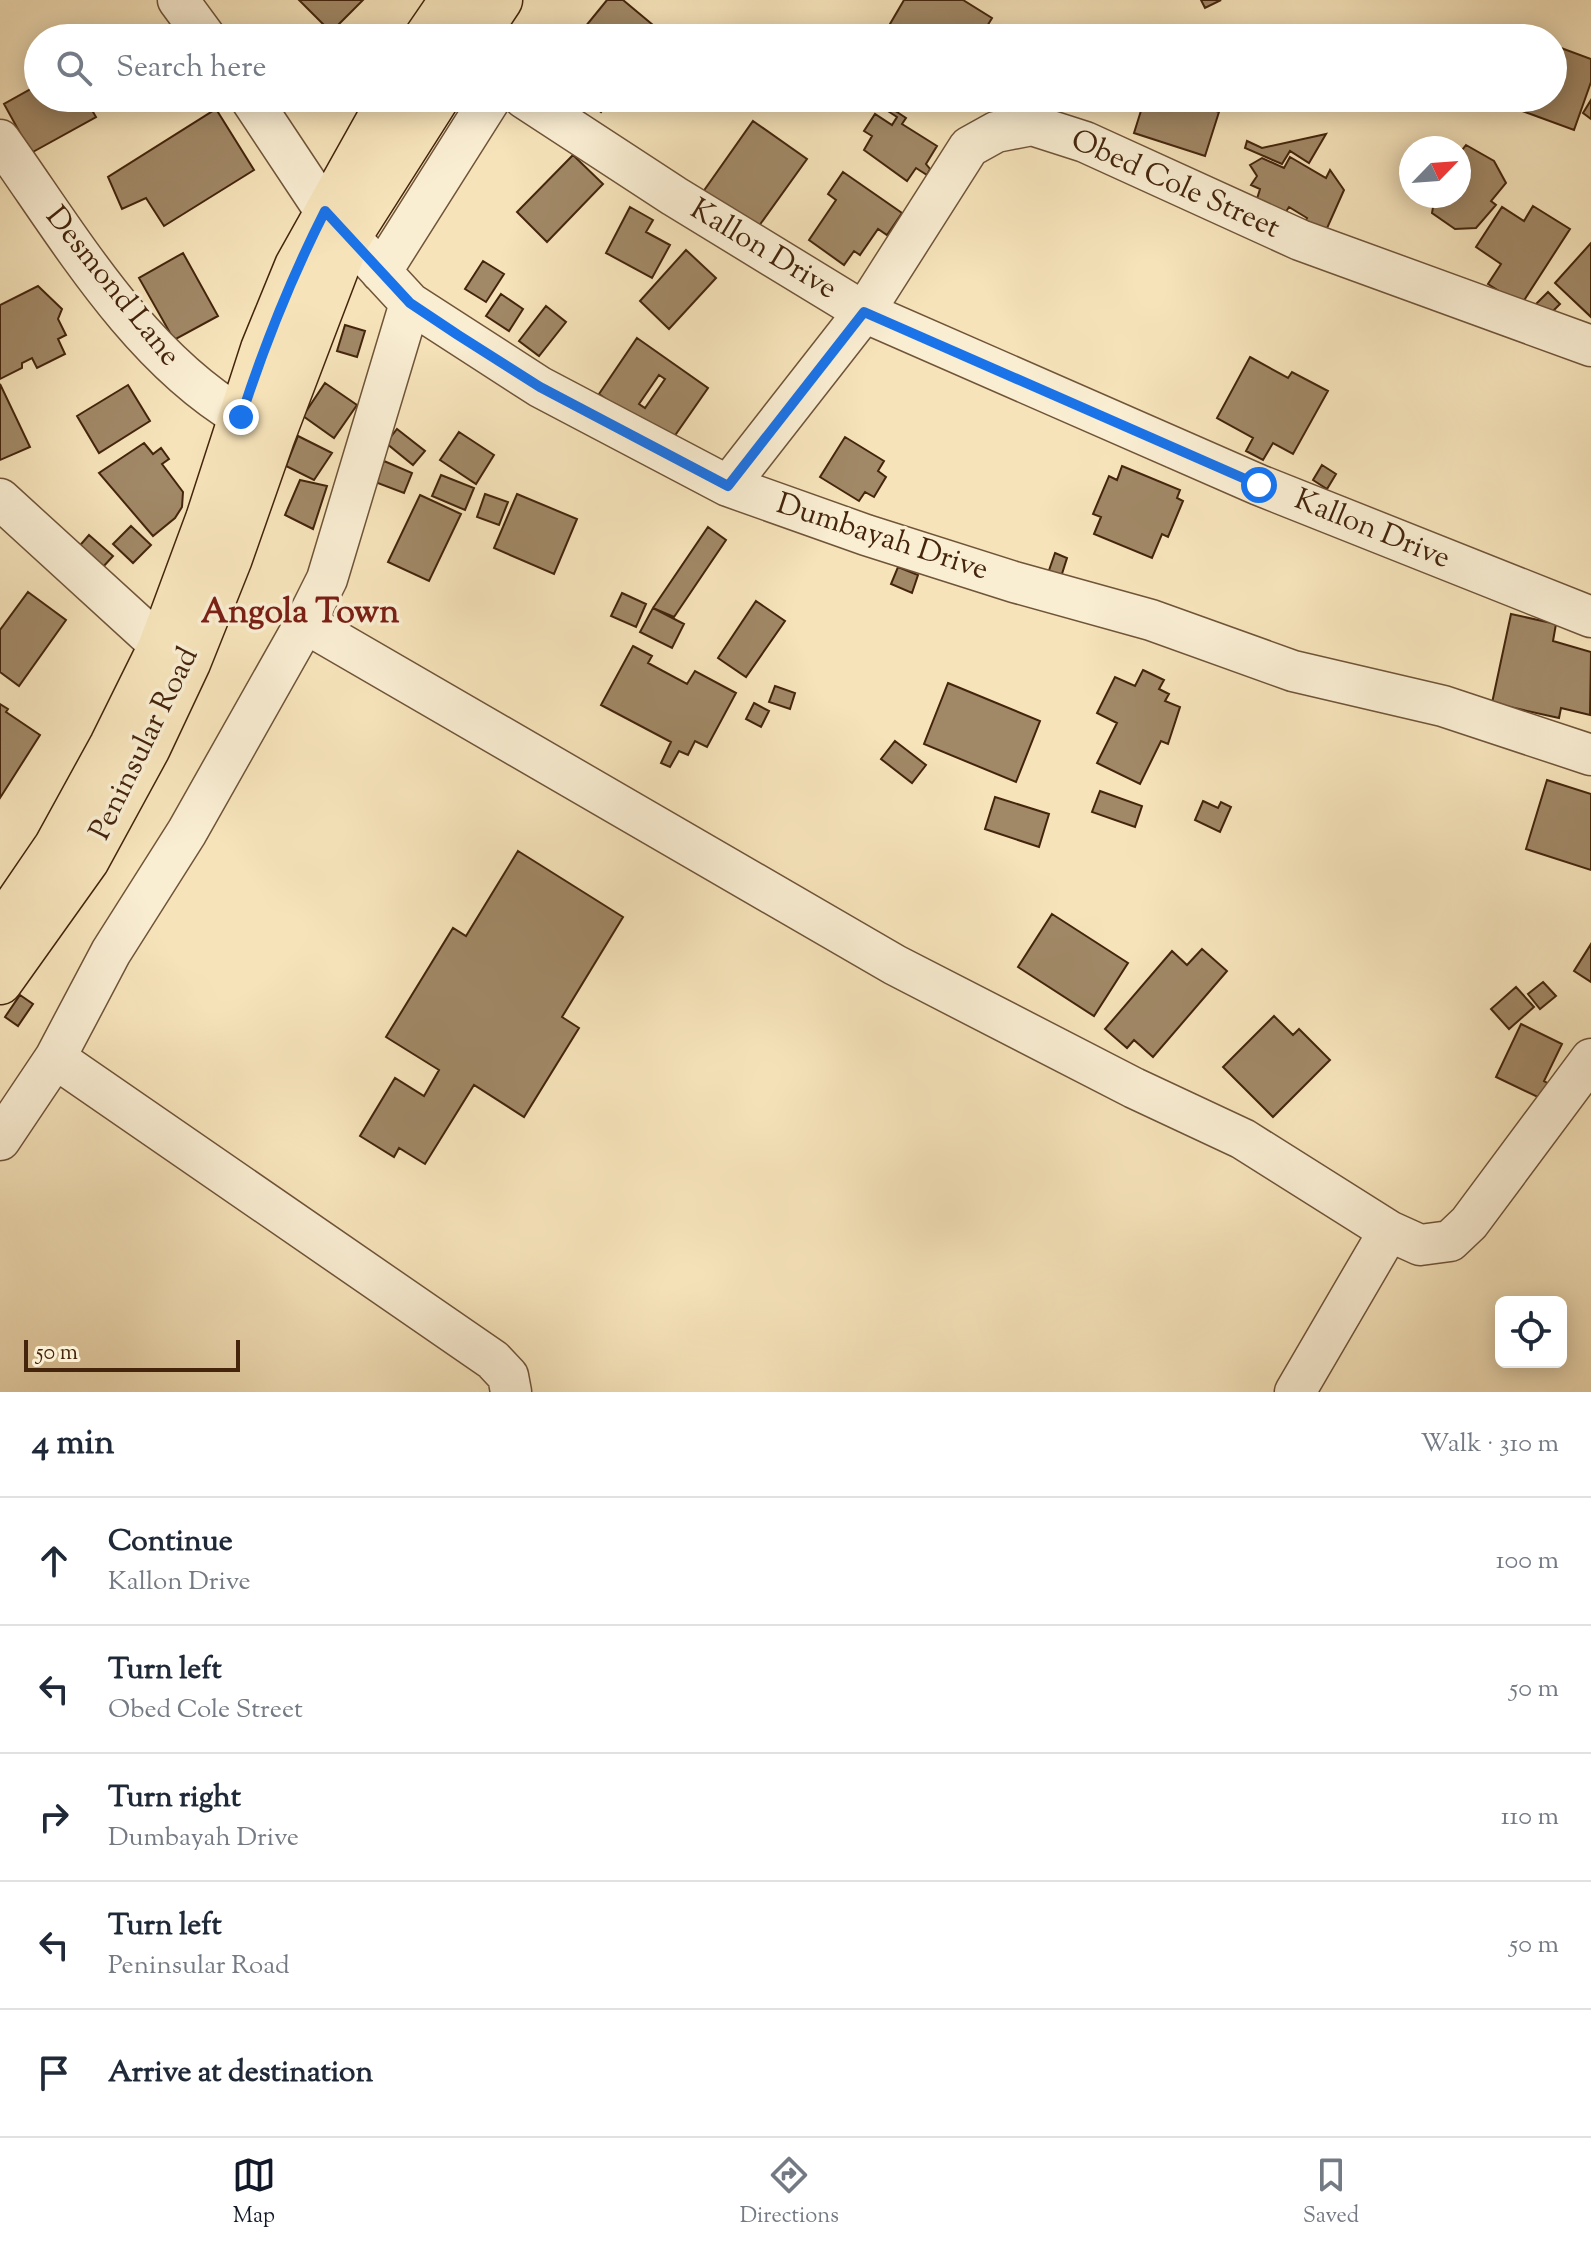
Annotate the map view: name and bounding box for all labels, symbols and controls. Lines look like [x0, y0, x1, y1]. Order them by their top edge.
search box [24, 24, 1567, 112]
icon: search [52, 46, 96, 90]
text: Search here [116, 47, 266, 90]
street label: Obed Cole Street [1064, 120, 1286, 250]
north arrow [1399, 136, 1471, 208]
street label: Kallon Drive [681, 189, 845, 311]
street label: Desmond Lane [34, 198, 190, 376]
route end [223, 399, 259, 435]
route start [1241, 467, 1277, 503]
street label: Kallon Drive [1288, 479, 1456, 581]
street label: Dumbayah Drive [771, 484, 993, 592]
district label: Angola Town [201, 589, 399, 638]
street label: Peninsular Road [80, 640, 210, 848]
map controls [1495, 1296, 1567, 1368]
button: locate [1495, 1296, 1567, 1368]
scale bar [24, 1336, 240, 1372]
text: 50 m [36, 1338, 78, 1370]
text: 4 min [32, 1420, 114, 1469]
text: Walk · 310 m [1420, 1426, 1559, 1463]
text: Continue [108, 1521, 233, 1564]
icon: ahead [32, 1539, 76, 1583]
text: 100 m [1496, 1543, 1559, 1580]
text: Kallon Drive [108, 1564, 251, 1601]
text: Turn left [108, 1649, 222, 1692]
icon: left [32, 1667, 76, 1711]
text: 50 m [1509, 1671, 1559, 1708]
text: Obed Cole Street [108, 1692, 303, 1729]
text: Turn right [108, 1777, 241, 1820]
icon: right [32, 1795, 76, 1839]
text: 110 m [1501, 1799, 1559, 1836]
text: Dumbayah Drive [108, 1820, 299, 1857]
text: Turn left [108, 1905, 222, 1948]
icon: left [32, 1923, 76, 1967]
text: 50 m [1509, 1927, 1559, 1964]
text: Peninsular Road [108, 1948, 290, 1985]
icon: arrive [32, 2051, 76, 2095]
text: Arrive at destination [108, 2052, 373, 2095]
tab: Map [232, 2153, 276, 2233]
tab: Directions [740, 2153, 839, 2233]
tab: Saved [1303, 2153, 1359, 2233]

